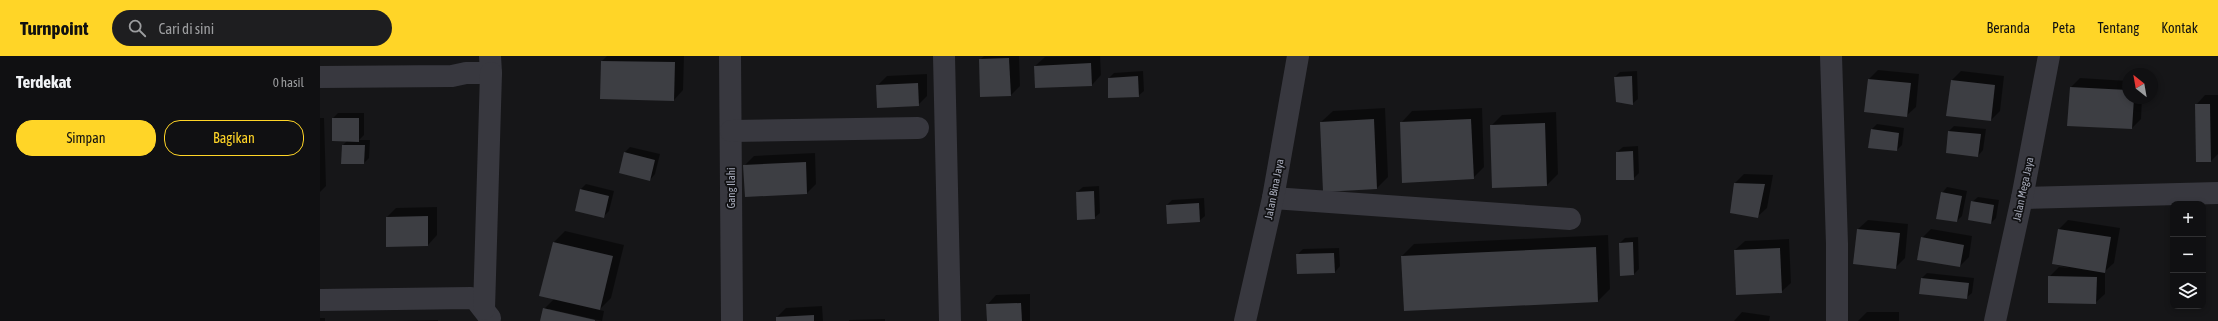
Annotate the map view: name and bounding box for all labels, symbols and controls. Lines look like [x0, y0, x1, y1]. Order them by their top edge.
search box [112, 10, 392, 46]
text: Turnpoint [20, 17, 88, 39]
icon: search [126, 17, 148, 39]
text: Cari di sini [158, 20, 214, 37]
text: Beranda [1987, 20, 2030, 36]
text: Peta [2052, 20, 2076, 36]
text: Tentang [2098, 20, 2139, 36]
text: Kontak [2161, 20, 2198, 36]
north arrow [2122, 68, 2158, 104]
text: Terdekat [16, 72, 71, 92]
text: 0 hasil [273, 75, 304, 90]
button: Simpan [16, 120, 156, 156]
button: Bagikan [164, 120, 304, 156]
street label: Jalan Mega Jaya [2010, 156, 2036, 222]
street label: Jalan Bina Jaya [1262, 158, 1286, 220]
street label: Gang Ilahi [725, 167, 737, 209]
map controls [2170, 201, 2206, 309]
button: + [2170, 201, 2206, 237]
button: − [2170, 237, 2206, 273]
button: layers [2170, 273, 2206, 309]

